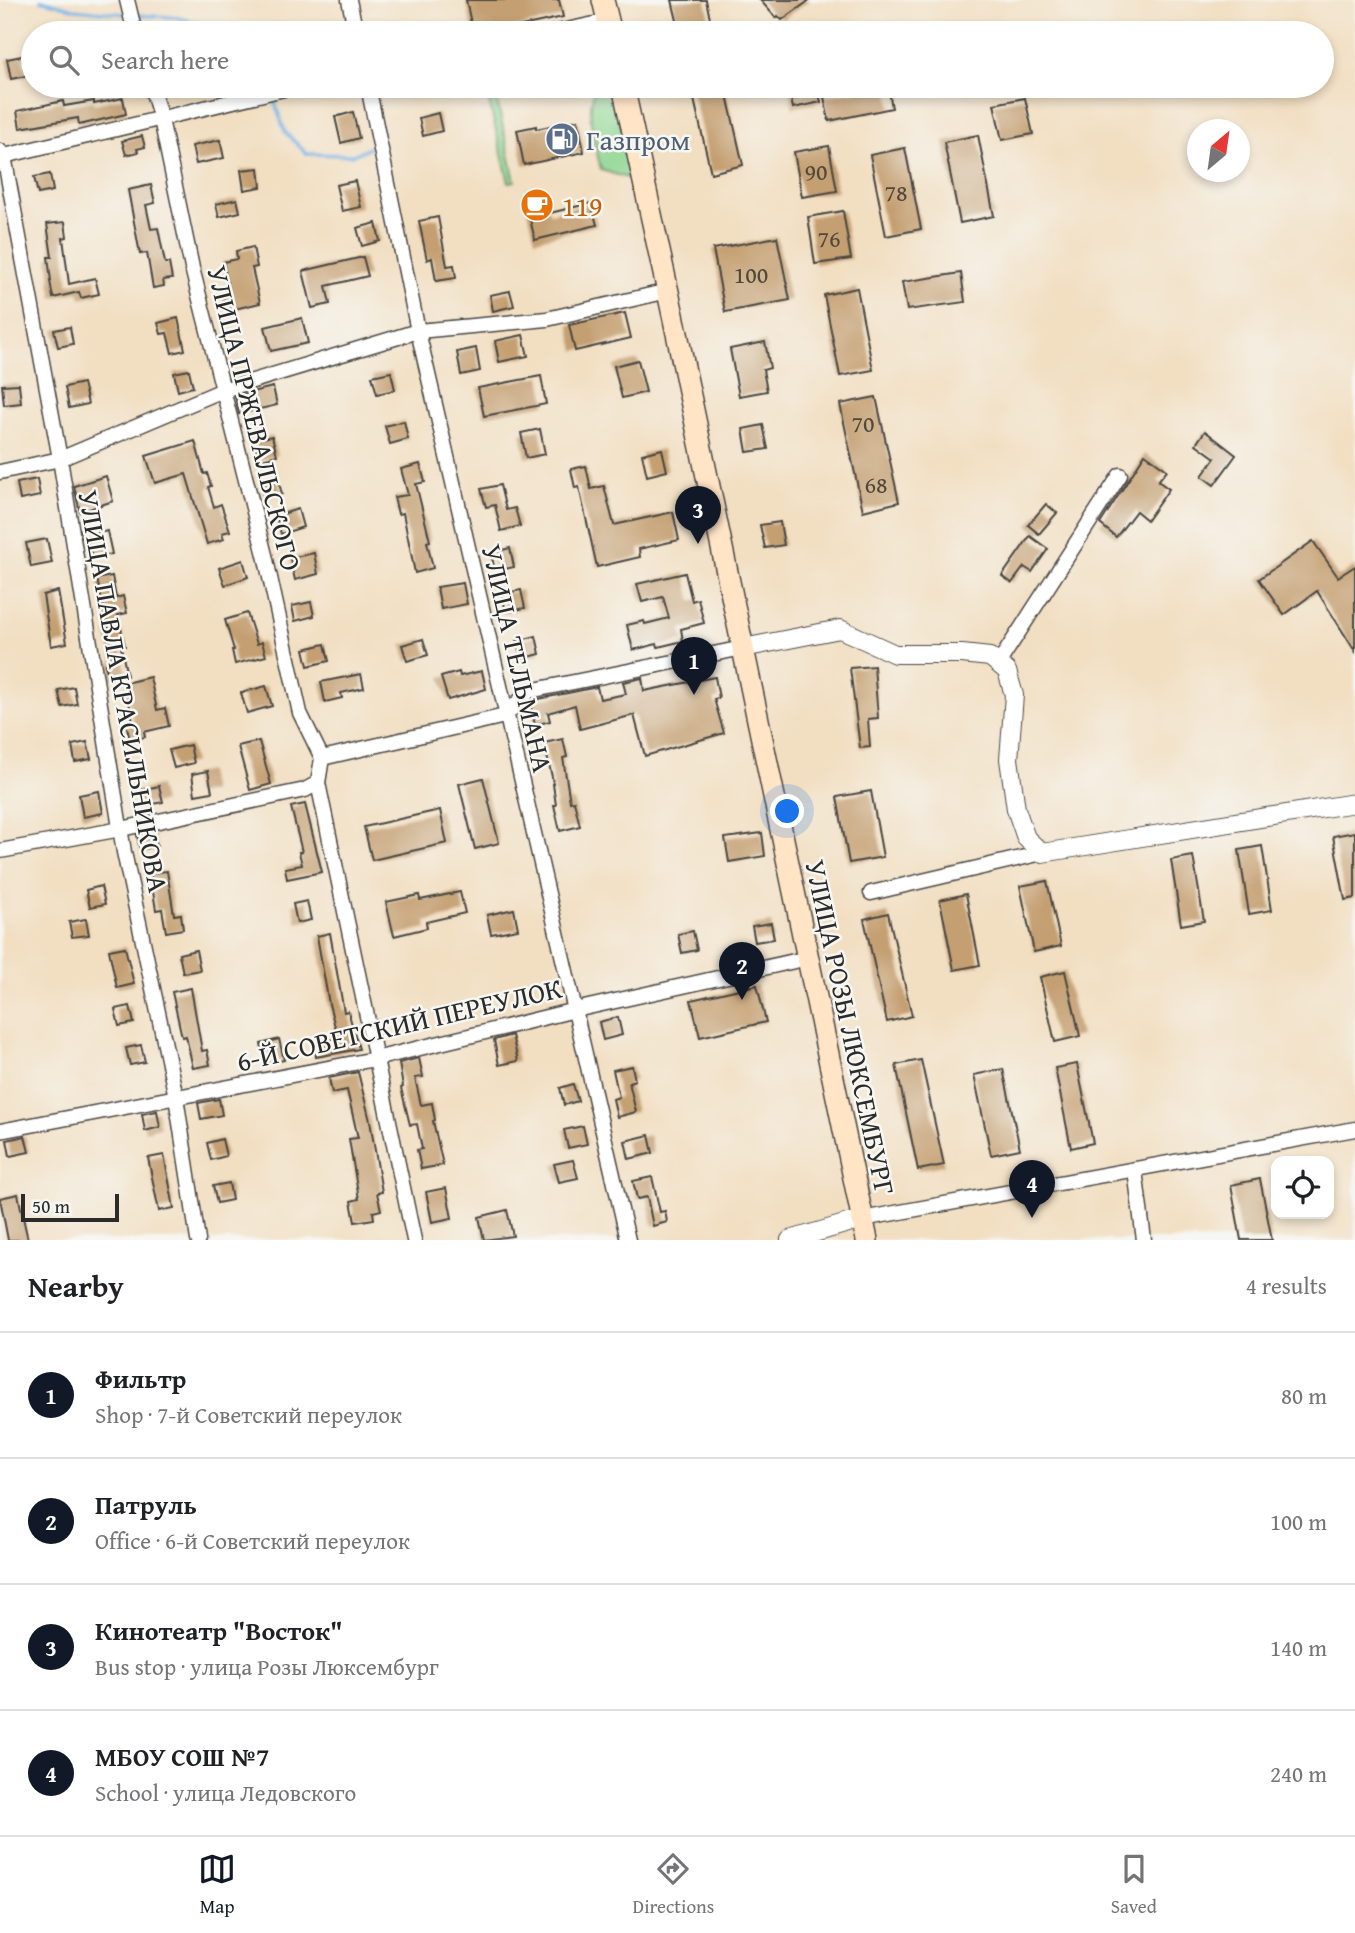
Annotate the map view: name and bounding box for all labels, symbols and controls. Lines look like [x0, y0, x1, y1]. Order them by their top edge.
search box [21, 21, 1334, 98]
text: Search here [101, 40, 229, 79]
icon: search [45, 41, 83, 79]
place label: Газпром [586, 119, 690, 160]
north arrow [1187, 119, 1250, 182]
fuel station icon: Газпром [543, 120, 581, 158]
house number: 90 [804, 154, 828, 189]
house number: 78 [884, 175, 908, 210]
place label: 119 [562, 185, 602, 226]
cafe icon: 119 [518, 186, 556, 224]
house number: 76 [817, 221, 841, 256]
house number: 100 [734, 257, 768, 292]
street label: УЛИЦА ПРЖЕВАЛЬСКОГО [197, 261, 313, 575]
house number: 70 [851, 406, 875, 441]
house number: 68 [864, 467, 888, 502]
pin: 3 [675, 486, 721, 544]
street label: УЛИЦА ПАВЛА КРАСИЛЬНИКОВА [68, 487, 180, 895]
street label: УЛИЦА ТЕЛЬМАНА [472, 540, 564, 776]
pin: 1 [671, 637, 717, 695]
your location [770, 794, 804, 828]
street label: УЛИЦА РОЗЫ ЛЮКСЕМБУРГ [795, 856, 907, 1198]
pin: 2 [719, 942, 765, 1000]
street label: 6-Й СОВЕТСКИЙ ПЕРЕУЛОК [232, 967, 566, 1081]
map controls [1271, 1156, 1334, 1219]
button: locate [1271, 1156, 1334, 1219]
pin: 4 [1009, 1160, 1055, 1218]
scale bar [21, 1191, 119, 1223]
text: 50 m [32, 1192, 70, 1220]
text: Nearby [28, 1264, 124, 1308]
text: 4 results [1246, 1269, 1327, 1302]
text: Фильтр [95, 1359, 186, 1398]
text: 1 [45, 1379, 57, 1412]
text: 80 m [1281, 1379, 1327, 1412]
text: Shop · 7-й Советский переулок [95, 1398, 402, 1431]
text: Патруль [95, 1485, 197, 1524]
text: 2 [45, 1505, 57, 1538]
text: 100 m [1270, 1505, 1327, 1538]
text: Office · 6-й Советский переулок [95, 1524, 410, 1557]
text: Кинотеатр "Восток" [95, 1611, 343, 1650]
text: 3 [45, 1631, 57, 1664]
text: 140 m [1270, 1631, 1327, 1664]
text: Bus stop · улица Розы Люксембург [95, 1650, 439, 1683]
text: МБОУ СОШ №7 [95, 1737, 270, 1776]
text: 4 [45, 1757, 57, 1790]
text: 240 m [1270, 1757, 1327, 1790]
text: School · улица Ледовского [95, 1776, 356, 1809]
tab: Map [198, 1850, 236, 1920]
tab: Directions [633, 1850, 714, 1920]
tab: Saved [1111, 1850, 1157, 1920]

